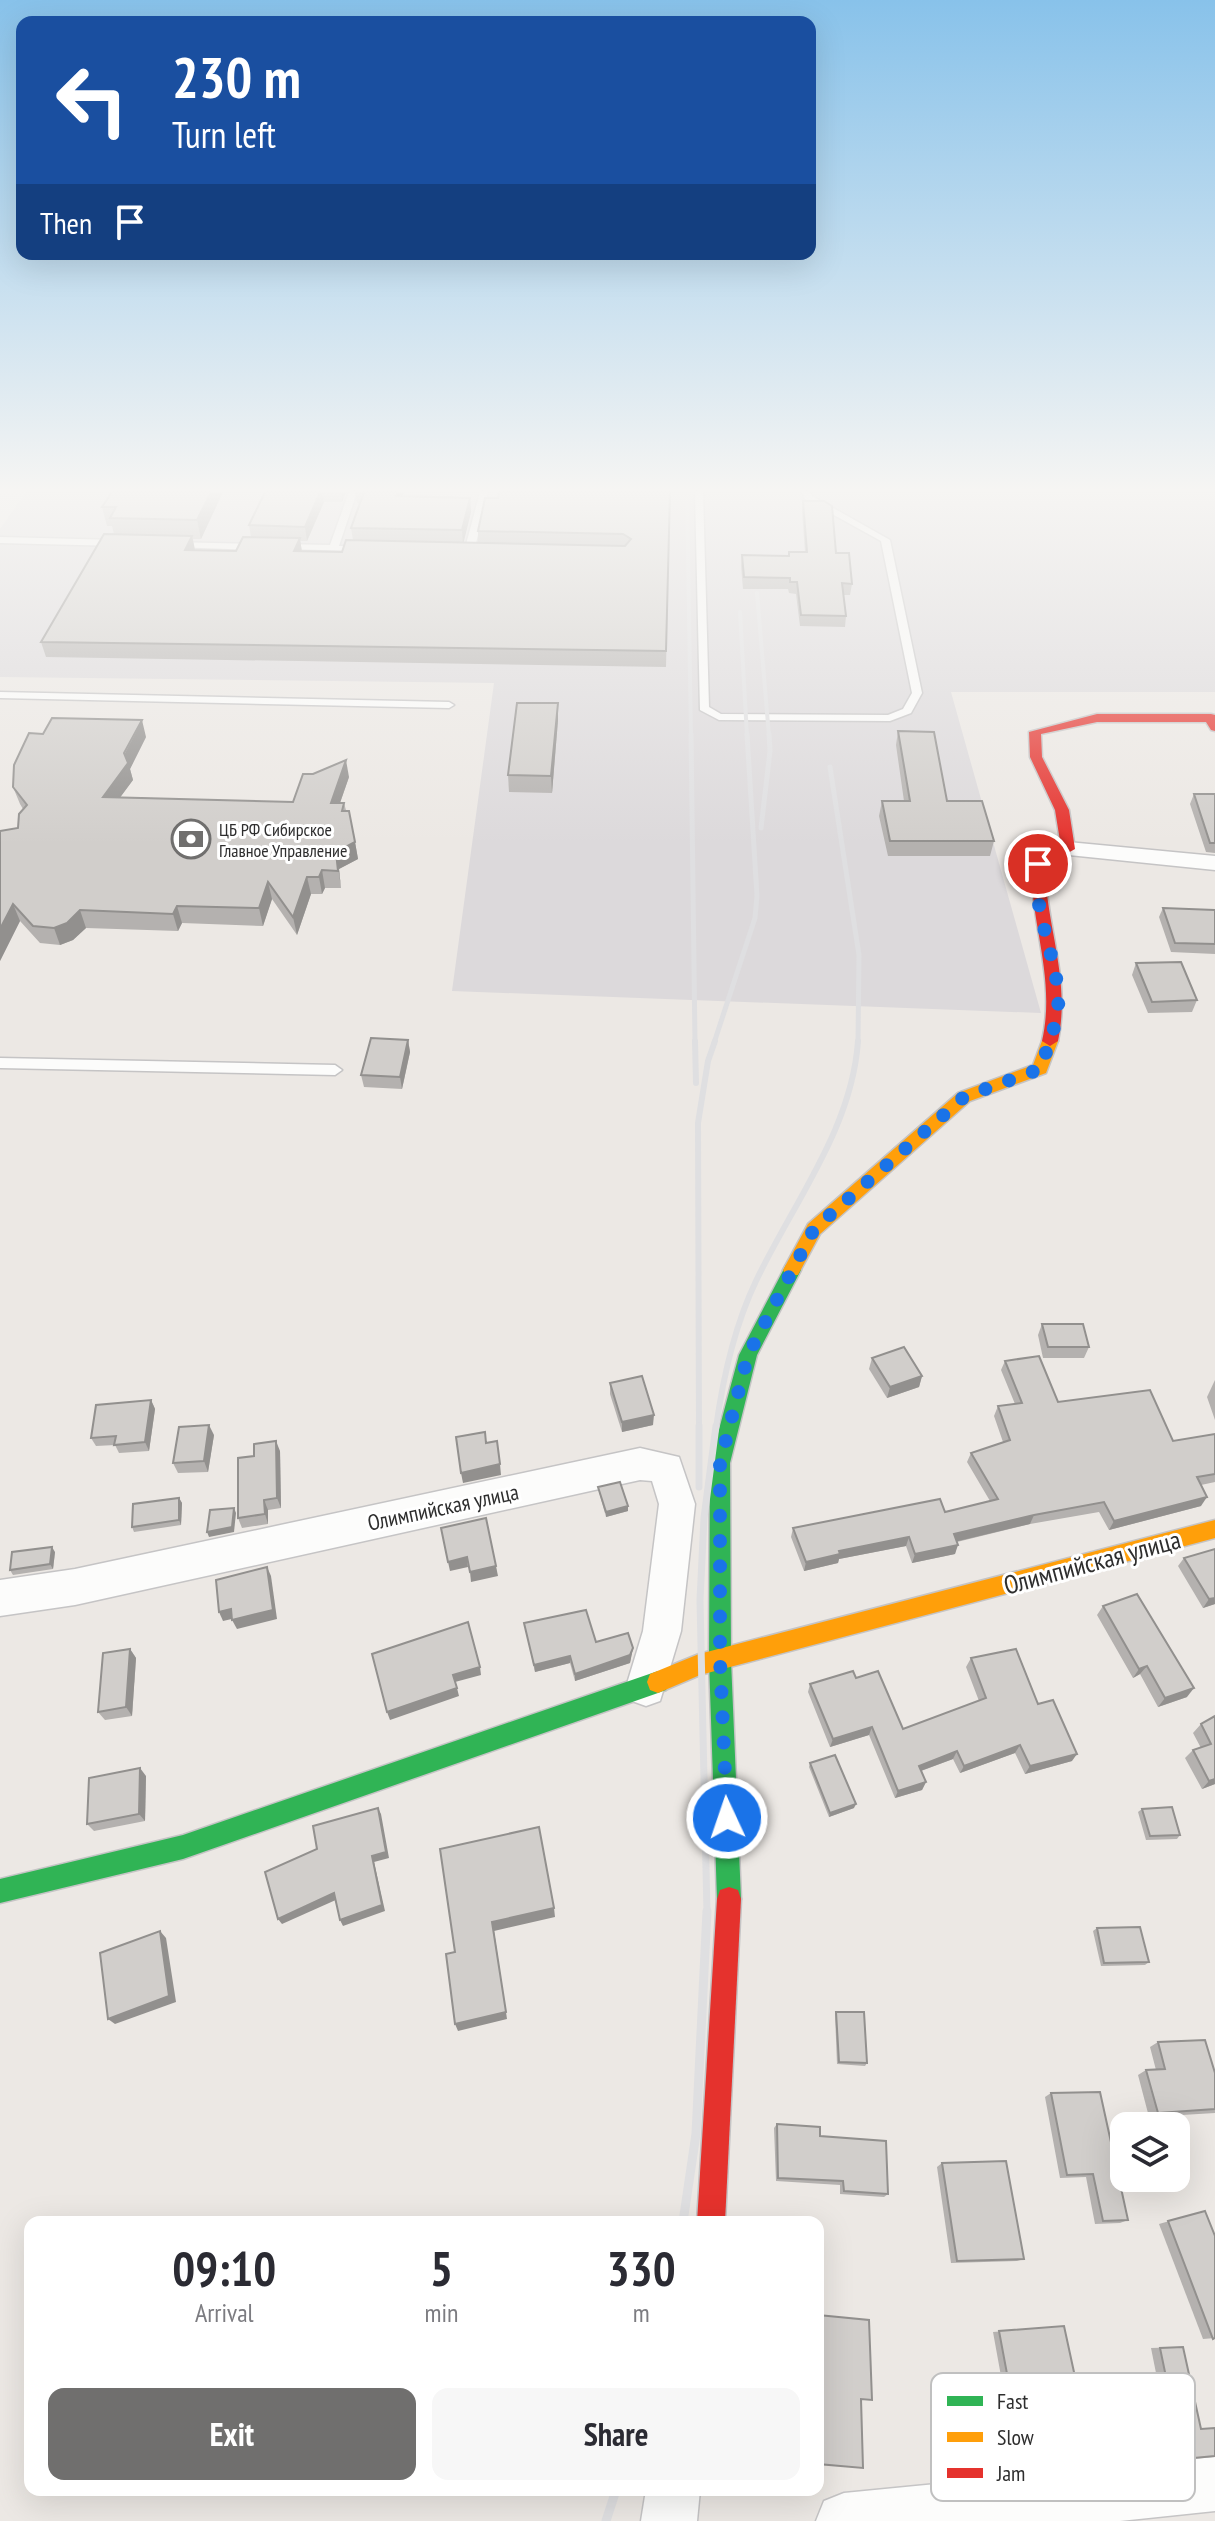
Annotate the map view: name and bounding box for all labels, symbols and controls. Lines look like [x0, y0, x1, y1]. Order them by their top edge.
text: 230 m [172, 41, 301, 113]
icon: left [40, 48, 144, 152]
text: Turn left [172, 111, 276, 158]
icon: arrive [108, 200, 152, 244]
text: Then [40, 203, 92, 242]
bank icon: ЦБ РФ Сибирское Главное Управление [170, 818, 212, 860]
place label: ЦБ РФ Сибирское Главное Управление [219, 818, 347, 862]
pin [1004, 830, 1072, 898]
icon: arrive [1016, 842, 1060, 886]
street label: Олимпийская улица [365, 1477, 521, 1537]
street label: Олимпийская улица [1000, 1523, 1184, 1601]
position arrow [685, 1776, 769, 1860]
map controls [1110, 2112, 1190, 2192]
button: layers [1110, 2112, 1190, 2192]
text: 09:10 [172, 2237, 276, 2299]
text: 5 [430, 2237, 453, 2299]
text: 330 [607, 2237, 676, 2299]
text: Arrival [195, 2296, 254, 2329]
text: min [424, 2296, 458, 2329]
text: m [633, 2296, 650, 2329]
legend [931, 2373, 1195, 2501]
text: Fast [997, 2387, 1028, 2415]
button: Exit [48, 2388, 416, 2480]
button: Share [432, 2388, 800, 2480]
text: Slow [997, 2423, 1034, 2451]
text: Jam [996, 2459, 1025, 2487]

